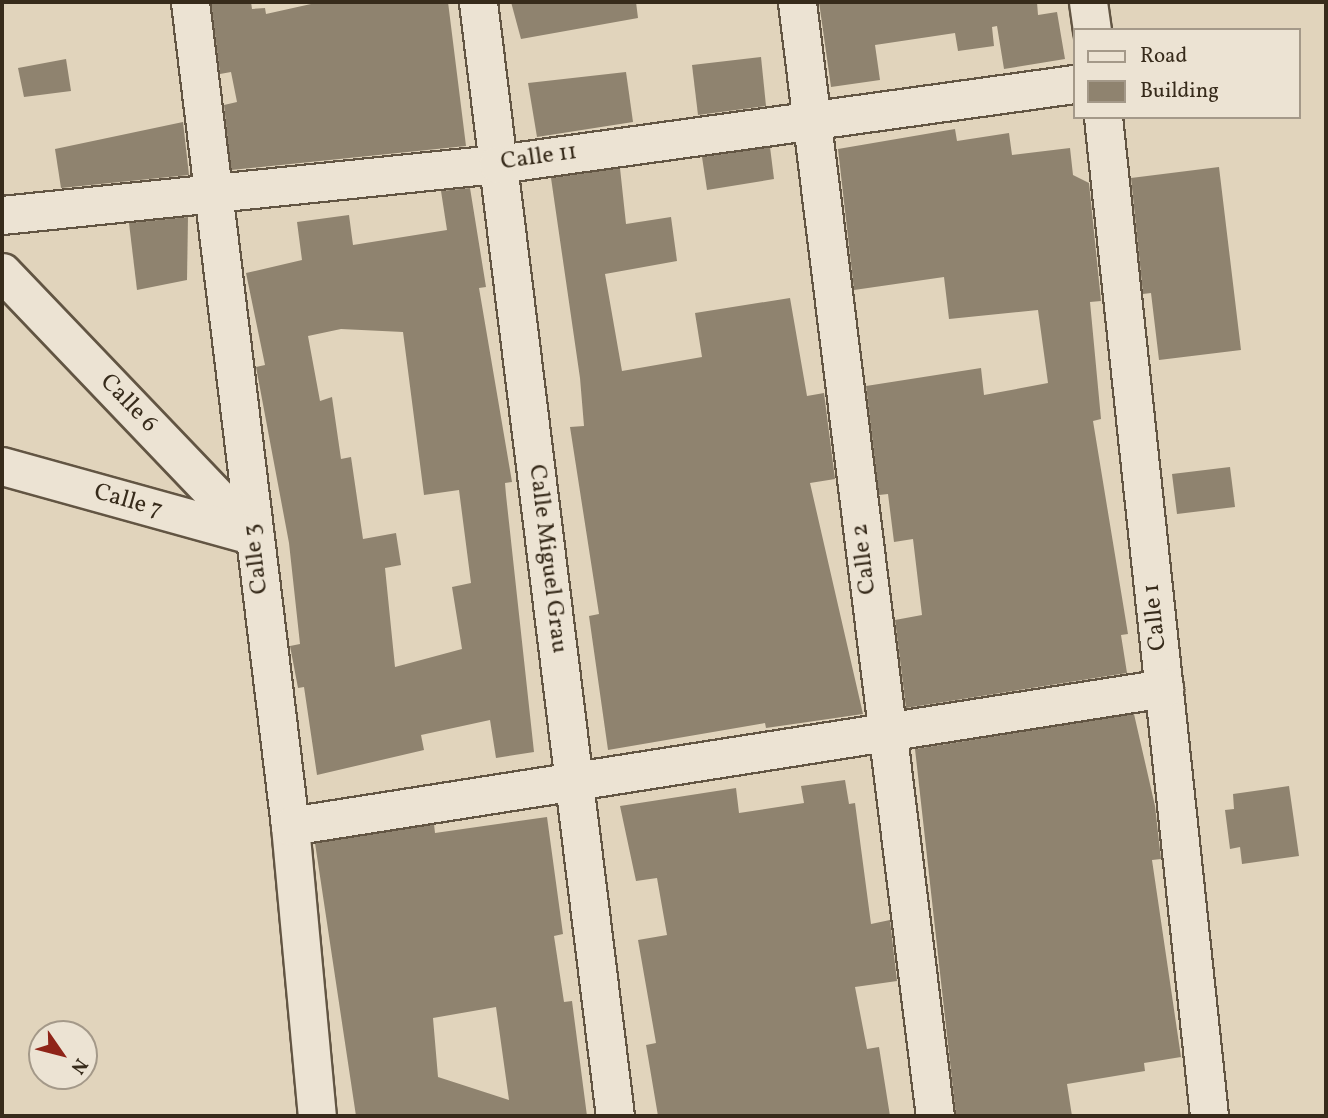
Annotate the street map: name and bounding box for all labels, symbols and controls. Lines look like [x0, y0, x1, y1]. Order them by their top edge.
legend [1072, 28, 1300, 119]
text: Road [1140, 42, 1187, 71]
text: Building [1140, 77, 1219, 106]
street label: Calle 11 [499, 138, 579, 178]
street label: Calle 6 [93, 369, 163, 439]
street label: Calle Miguel Grau [521, 463, 573, 655]
street label: Calle 7 [90, 479, 166, 525]
street label: Calle 3 [238, 522, 276, 596]
street label: Calle 2 [846, 522, 884, 596]
street label: Calle 1 [1138, 582, 1174, 652]
north arrow [28, 1020, 98, 1090]
text: N [64, 1053, 93, 1079]

